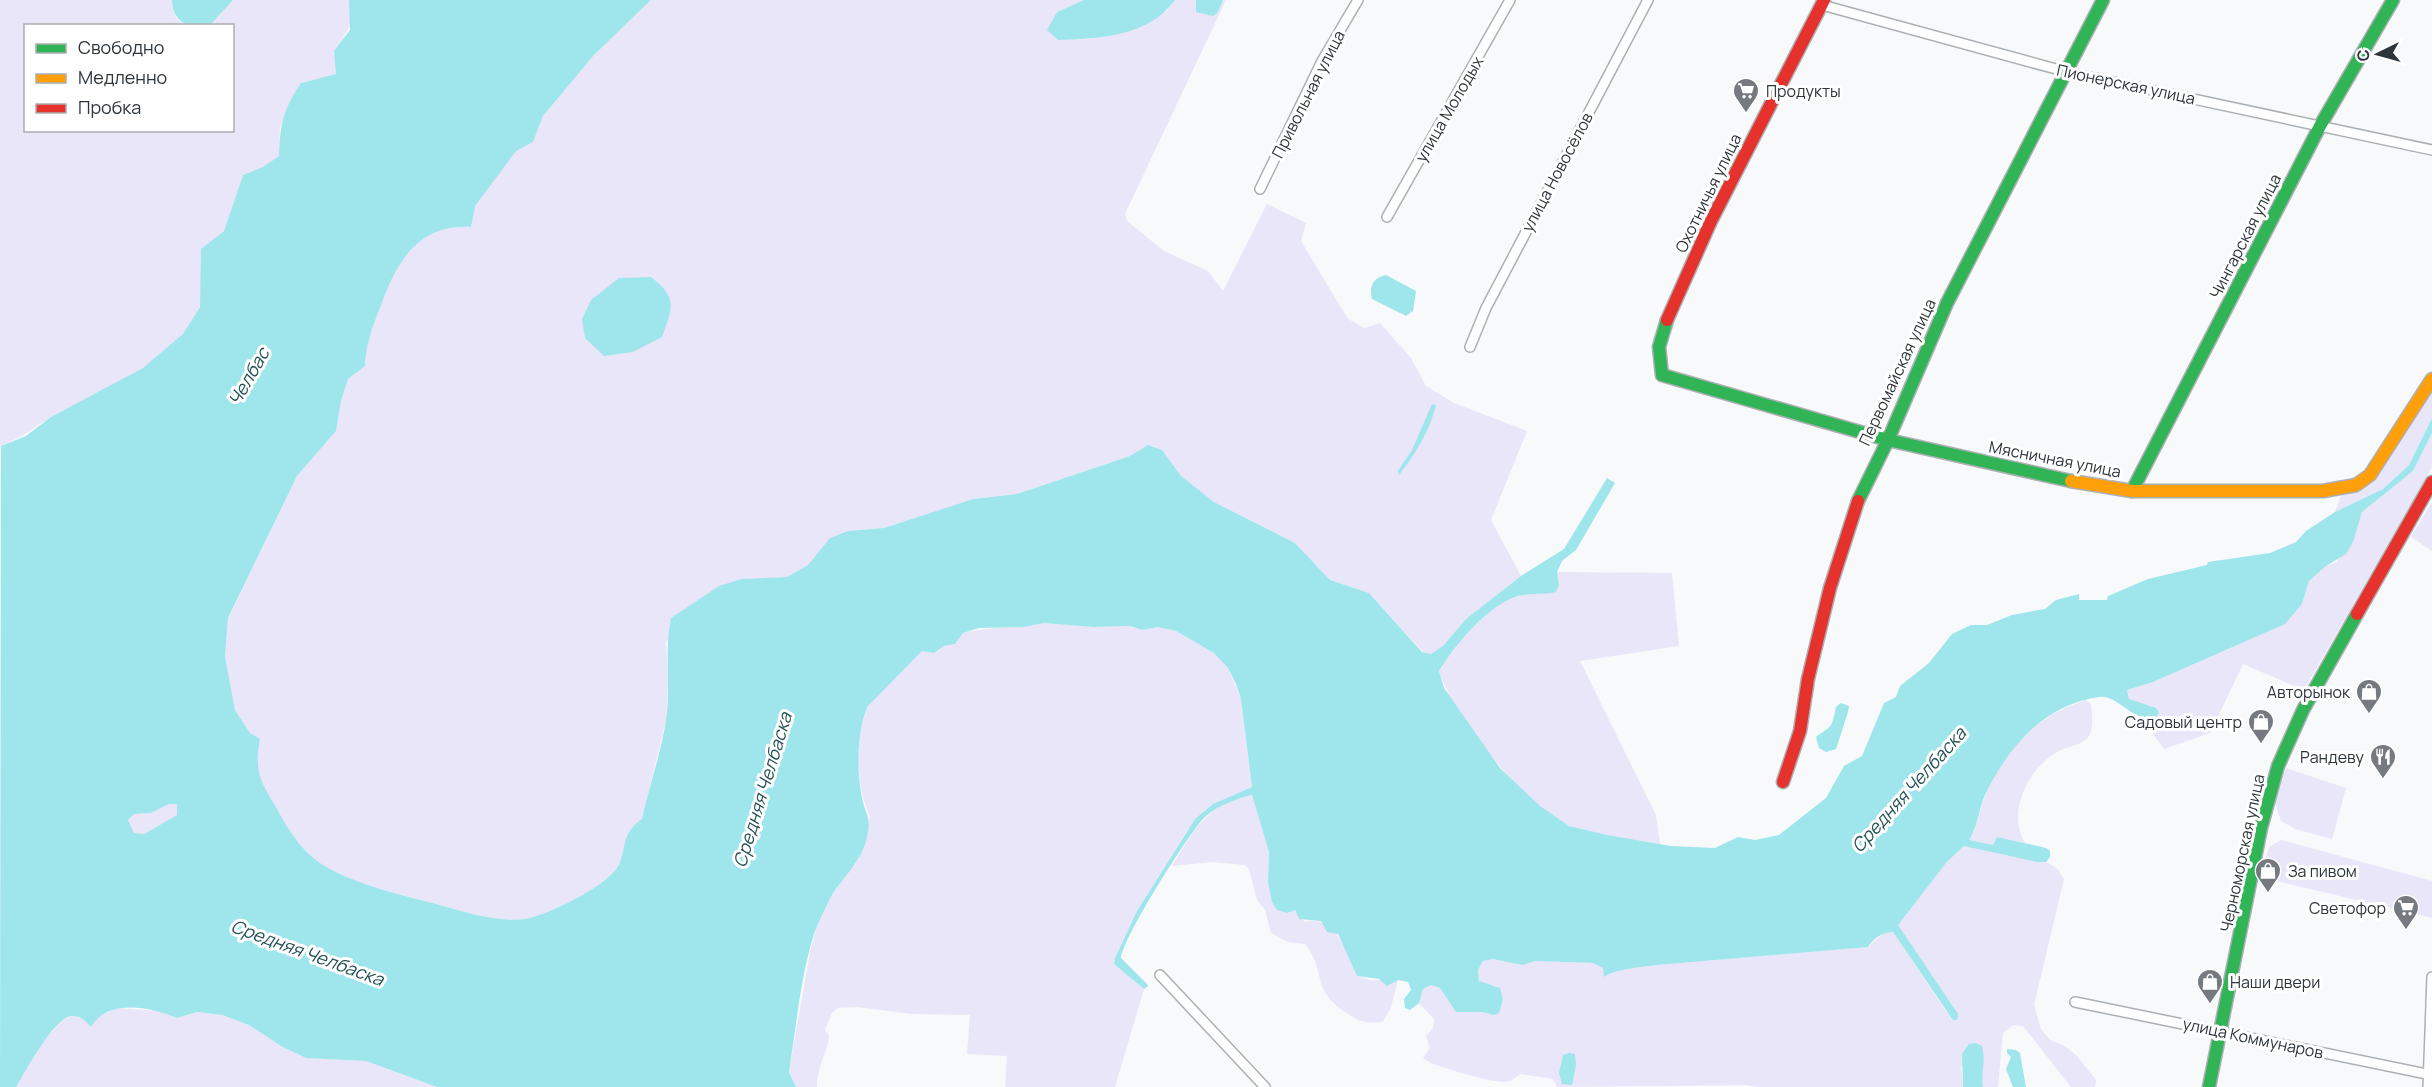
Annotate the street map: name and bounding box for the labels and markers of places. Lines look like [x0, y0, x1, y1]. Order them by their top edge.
supermarket icon: Продукты [1731, 76, 1761, 114]
place label: Продукты [1766, 80, 1841, 102]
shop icon: Авторынок [2354, 677, 2384, 715]
place label: Авторынок [2267, 681, 2351, 703]
shop icon: Садовый центр [2246, 707, 2276, 745]
place label: Садовый центр [2125, 711, 2242, 733]
restaurant icon: Рандеву [2368, 742, 2398, 780]
place label: Рандеву [2300, 746, 2365, 768]
shop icon: За пивом [2253, 856, 2283, 894]
place label: За пивом [2288, 860, 2357, 882]
supermarket icon: Светофор [2391, 893, 2421, 931]
place label: Светофор [2309, 897, 2386, 919]
shop icon: Наши двери [2195, 967, 2225, 1005]
place label: Наши двери [2230, 971, 2320, 993]

